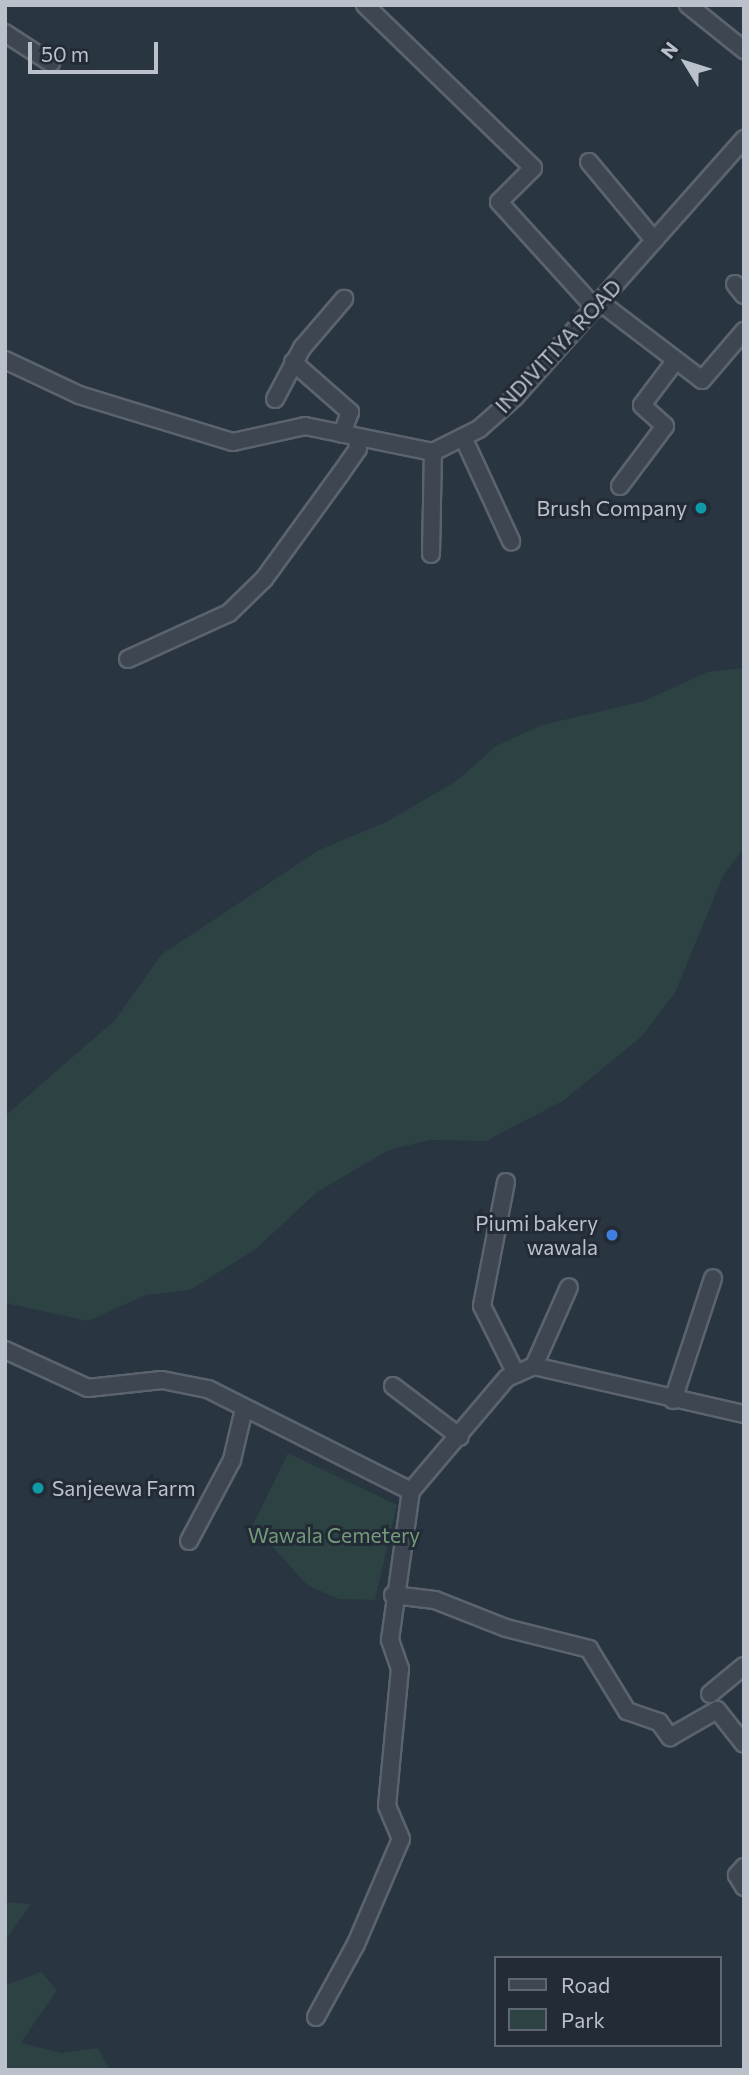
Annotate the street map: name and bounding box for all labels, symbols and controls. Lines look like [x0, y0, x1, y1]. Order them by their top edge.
scale bar [32, 28, 161, 72]
north arrow [651, 28, 721, 98]
text: N [656, 37, 683, 62]
text: 50 m [41, 41, 89, 66]
street label: INDIVITIYA ROAD [490, 274, 626, 418]
place label: Brush Company [536, 495, 687, 521]
marker: Brush Company [693, 500, 709, 516]
place label: Piumi bakery wawala [475, 1210, 598, 1260]
marker: Piumi bakery wawala [604, 1227, 620, 1243]
place label: Sanjeewa Farm [52, 1475, 195, 1501]
marker: Sanjeewa Farm [30, 1480, 46, 1496]
park label: Wawala Cemetery [248, 1522, 420, 1548]
legend [494, 1956, 721, 2047]
text: Road [561, 1972, 610, 1997]
text: Park [561, 2007, 605, 2032]

